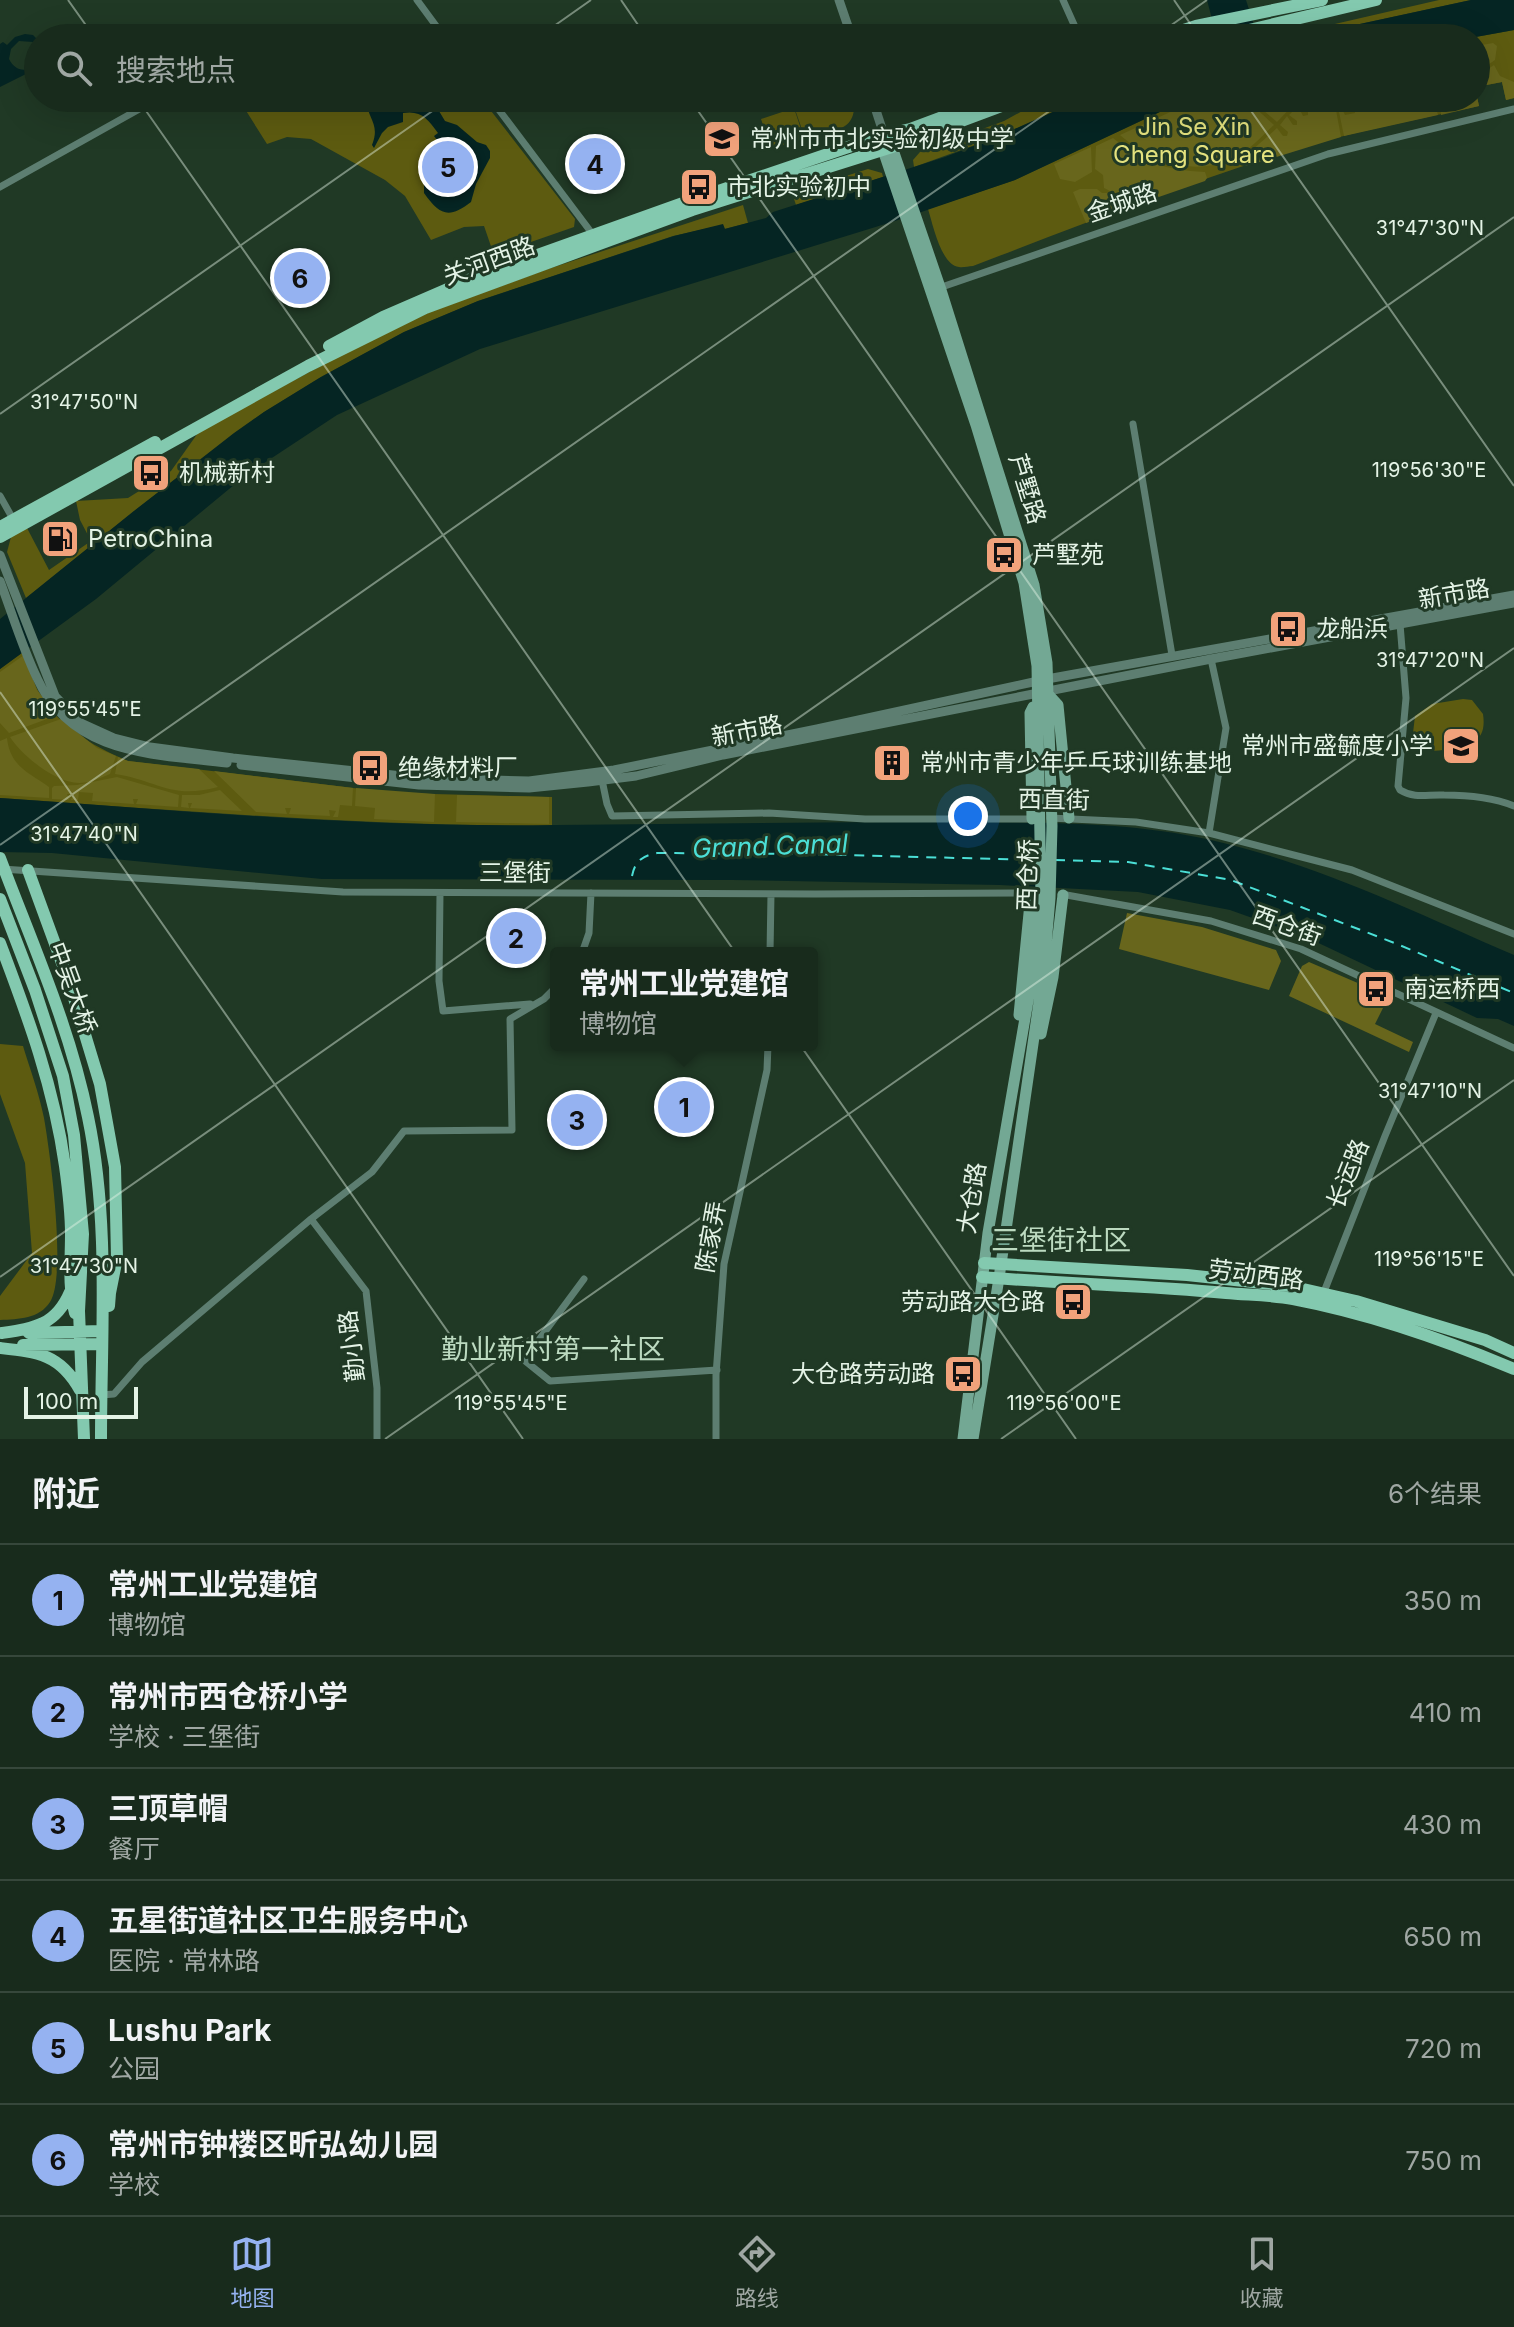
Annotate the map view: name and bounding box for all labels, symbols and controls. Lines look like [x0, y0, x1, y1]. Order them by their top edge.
search box [24, 24, 1490, 112]
icon: search [52, 46, 96, 90]
text: 搜索地点 [116, 52, 236, 88]
park label: Jin Se Xin Cheng Square [1113, 112, 1275, 169]
school or university icon: 常州市市北实验初级中学 [701, 118, 743, 160]
place label: 常州市市北实验初级中学 [750, 124, 1014, 153]
pin: 4 [569, 134, 621, 194]
pin: 5 [422, 137, 474, 197]
bus stop icon: 市北实验初中 [678, 166, 720, 208]
place label: 市北实验初中 [727, 172, 871, 201]
street label: 金城路 [1083, 177, 1161, 228]
text: 31°47'30"N [1376, 216, 1484, 240]
street label: 关河西路 [439, 230, 539, 291]
pin: 6 [274, 248, 326, 308]
text: 31°47'50"N [30, 390, 138, 414]
street label: 芦墅路 [1003, 450, 1052, 528]
bus stop icon: 机械新村 [130, 452, 172, 494]
place label: 机械新村 [179, 458, 275, 487]
text: 119°56'30"E [1372, 458, 1486, 482]
fuel station icon: PetroChina [39, 518, 81, 560]
place label: PetroChina [88, 524, 213, 553]
bus stop icon: 芦墅苑 [983, 534, 1025, 576]
place label: 芦墅苑 [1032, 540, 1104, 569]
street label: 新市路 [1416, 573, 1492, 614]
bus stop icon: 龙船浜 [1267, 608, 1309, 650]
place label: 龙船浜 [1316, 614, 1388, 643]
text: 31°47'20"N [1376, 648, 1484, 672]
text: 119°55'45"E [28, 697, 142, 721]
street label: 新市路 [709, 709, 785, 752]
school or university icon: 常州市盛毓度小学 [1440, 725, 1482, 767]
place label: 常州市盛毓度小学 [1241, 731, 1433, 760]
building icon: 常州市青少年乒乓球训练基地 [871, 742, 913, 784]
bus stop icon: 绝缘材料厂 [349, 747, 391, 789]
place label: 常州市青少年乒乓球训练基地 [920, 748, 1232, 777]
place label: 绝缘材料厂 [398, 753, 518, 782]
street label: 西直街 [1018, 784, 1090, 815]
your location [948, 796, 988, 836]
text: 31°47'40"N [30, 822, 138, 846]
water label: Grand Canal [692, 827, 849, 864]
street label: 西仓桥 [1012, 838, 1043, 911]
street label: 三堡街 [479, 858, 551, 887]
street label: 西仓街 [1248, 900, 1326, 951]
pin: 2 [490, 908, 542, 968]
street label: 中吴大桥 [42, 938, 103, 1038]
popup [550, 947, 818, 1051]
text: 常州工业党建馆 [579, 965, 789, 1001]
bus stop icon: 南运桥西 [1355, 968, 1397, 1010]
place label: 南运桥西 [1404, 974, 1500, 1003]
text: 博物馆 [579, 1008, 657, 1039]
pin: 1 [658, 1077, 710, 1137]
text: 31°47'10"N [1378, 1079, 1482, 1103]
pin: 3 [551, 1090, 603, 1150]
street label: 长运路 [1321, 1135, 1374, 1213]
street label: 大仓路 [952, 1160, 991, 1236]
street label: 陈家弄 [690, 1199, 731, 1275]
district label: 三堡街社区 [991, 1223, 1131, 1257]
text: 119°56'15"E [1374, 1247, 1484, 1271]
text: 31°47'30"N [30, 1254, 138, 1278]
street label: 劳动西路 [1207, 1254, 1305, 1295]
bus stop icon: 劳动路大仓路 [1052, 1281, 1094, 1323]
place label: 劳动路大仓路 [901, 1287, 1045, 1316]
street label: 勤小路 [333, 1309, 370, 1384]
district label: 勤业新村第一社区 [441, 1332, 665, 1366]
bus stop icon: 大仓路劳动路 [942, 1353, 984, 1395]
place label: 大仓路劳动路 [791, 1359, 935, 1388]
scale bar [24, 1383, 138, 1419]
text: 100 m [36, 1388, 98, 1414]
text: 119°55'45"E [454, 1391, 568, 1415]
text: 119°56'00"E [1007, 1391, 1121, 1415]
text: 附近 [32, 1473, 100, 1514]
text: 6个结果 [1388, 1478, 1482, 1509]
text: 常州工业党建馆 [108, 1566, 318, 1602]
text: 1 [52, 1585, 64, 1616]
text: 350 m [1404, 1585, 1482, 1616]
text: 博物馆 [108, 1609, 186, 1640]
text: 常州市西仓桥小学 [108, 1678, 348, 1714]
text: 2 [50, 1697, 66, 1728]
text: 410 m [1409, 1697, 1482, 1728]
text: 学校 · 三堡街 [108, 1721, 260, 1752]
text: 三顶草帽 [108, 1790, 228, 1826]
text: 3 [50, 1809, 66, 1840]
text: 430 m [1403, 1809, 1482, 1840]
text: 餐厅 [108, 1833, 160, 1864]
text: 五星街道社区卫生服务中心 [108, 1902, 468, 1938]
text: 4 [49, 1921, 67, 1952]
text: 650 m [1404, 1921, 1482, 1952]
text: 医院 · 常林路 [108, 1945, 260, 1976]
text: Lushu Park [108, 2012, 271, 2048]
text: 5 [50, 2033, 66, 2064]
text: 720 m [1405, 2033, 1482, 2064]
text: 公园 [108, 2053, 160, 2084]
text: 常州市钟楼区昕弘幼儿园 [108, 2126, 438, 2162]
text: 6 [50, 2145, 66, 2176]
text: 750 m [1405, 2145, 1482, 2176]
text: 学校 [108, 2169, 160, 2200]
tab: 地图 [230, 2232, 274, 2312]
tab: 路线 [735, 2232, 779, 2312]
tab: 收藏 [1240, 2232, 1284, 2312]

